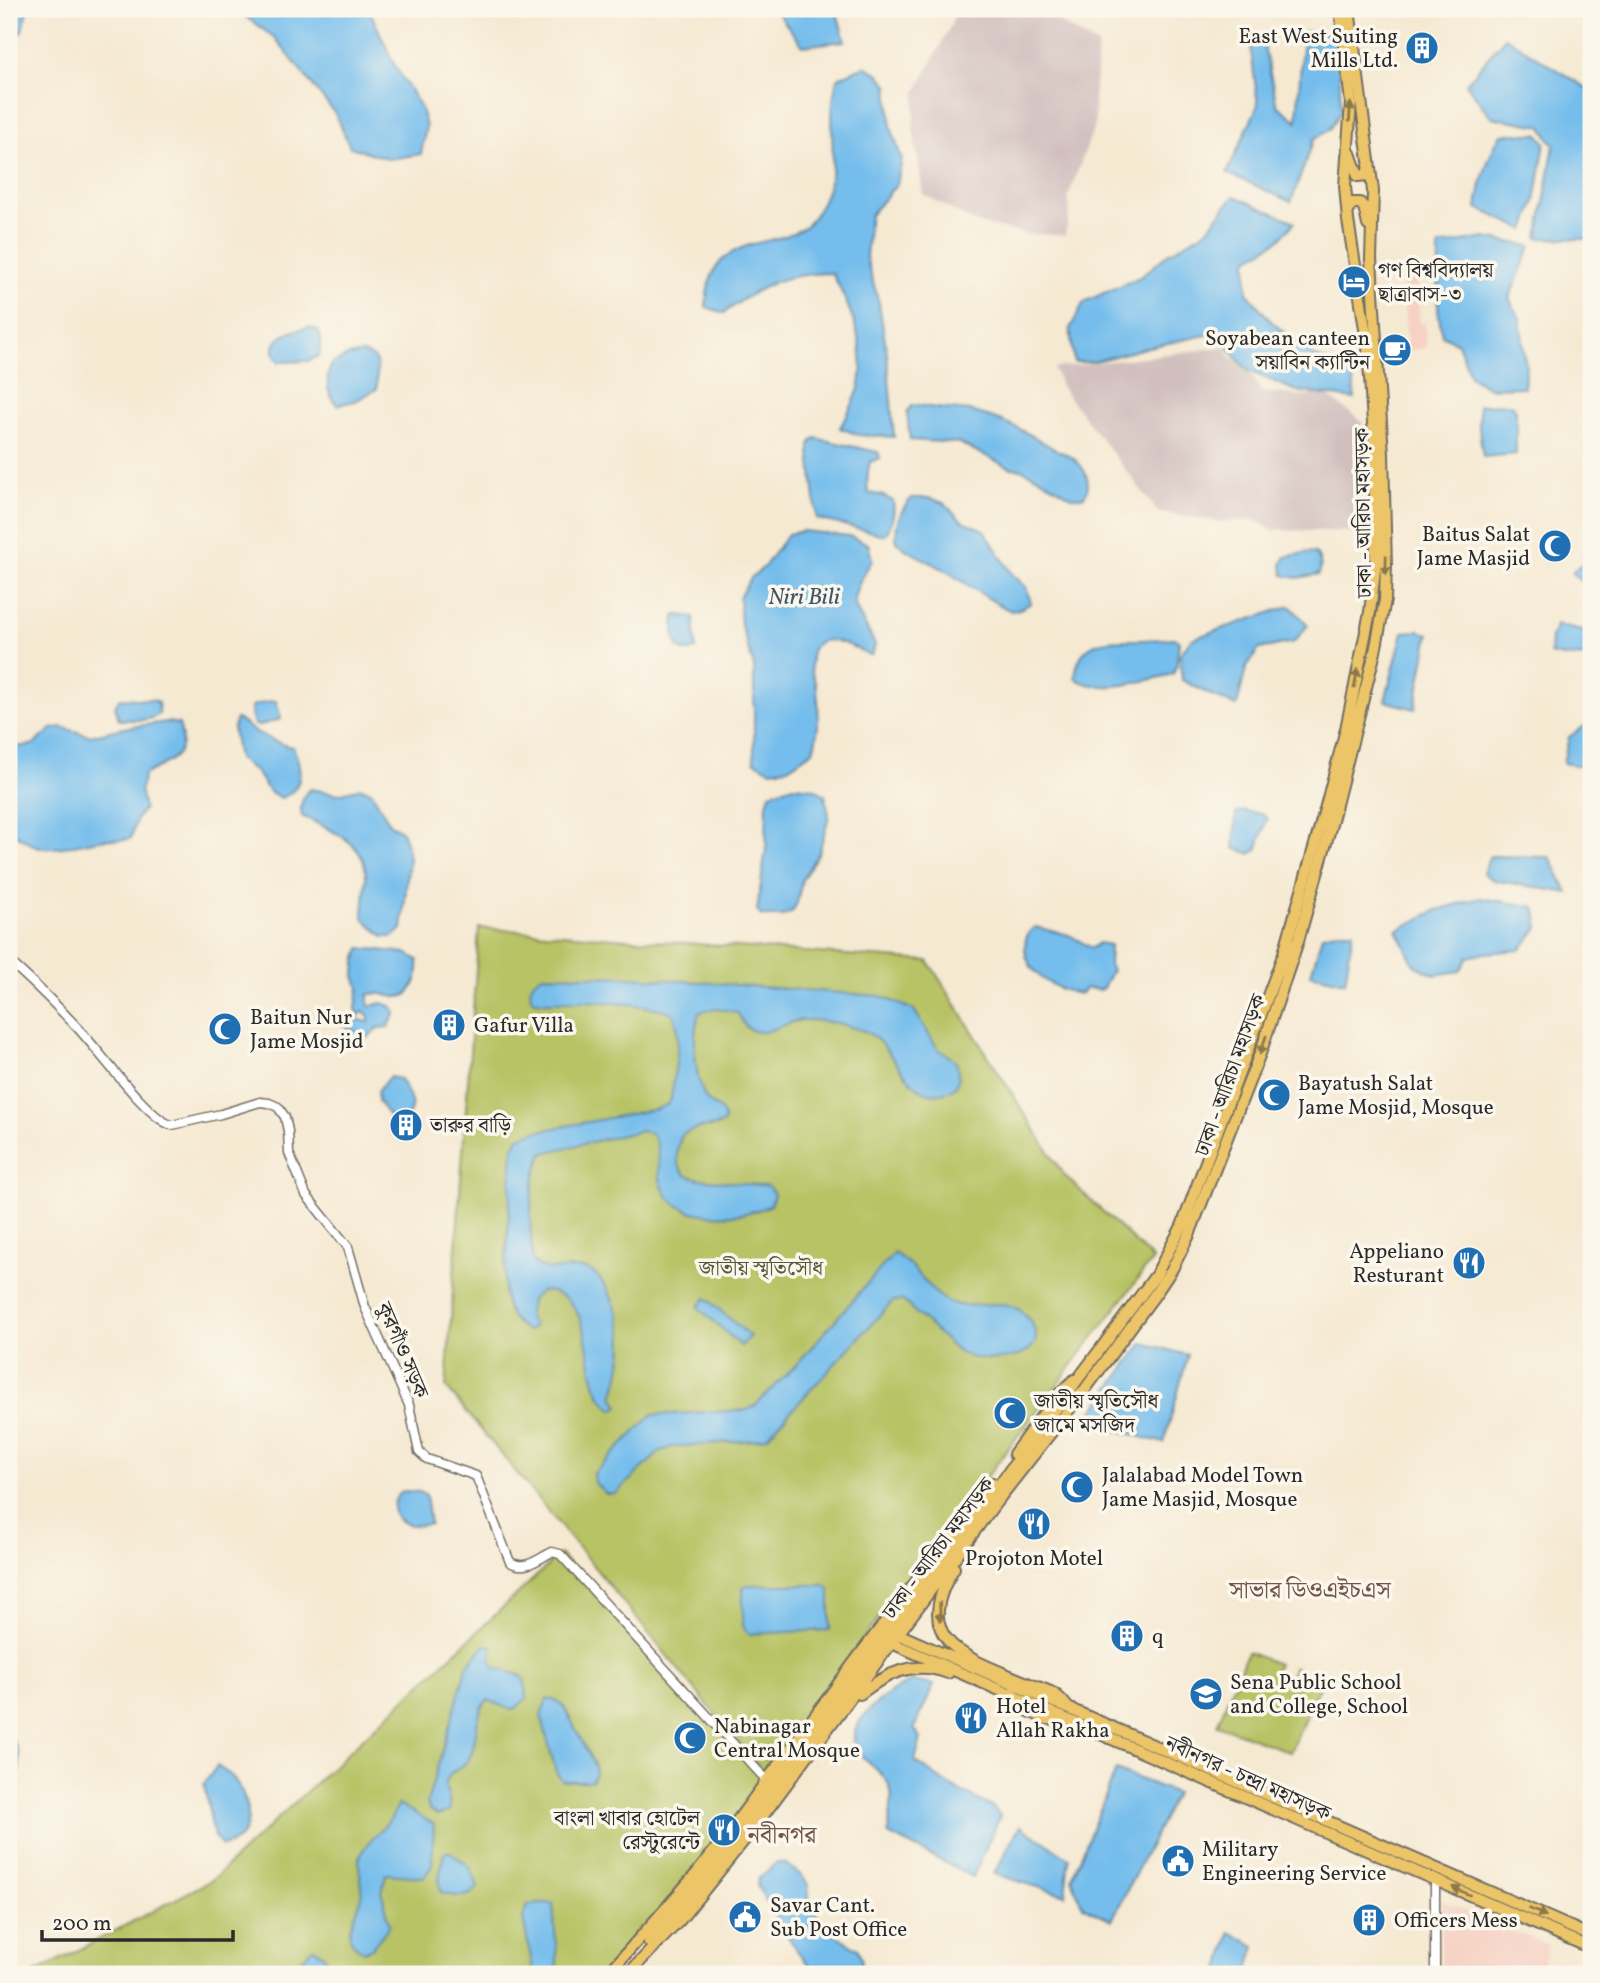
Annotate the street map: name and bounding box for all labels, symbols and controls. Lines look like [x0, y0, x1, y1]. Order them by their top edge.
place label: East West Suiting Mills Ltd. [1238, 23, 1398, 76]
building icon: East West Suiting Mills Ltd. [1403, 29, 1441, 67]
one-way arrow [1345, 100, 1356, 122]
place label: গণ বিশ্ববিদ্যালয় ছাত্রাবাস-৩ [1377, 257, 1494, 310]
hotel icon: গণ বিশ্ববিদ্যালয় ছাত্রাবাস-৩ [1335, 263, 1373, 301]
place label: Soyabean canteen সয়াবিন ক্যান্টিন [1205, 325, 1371, 378]
cafe icon: Soyabean canteen সয়াবিন ক্যান্টিন [1376, 331, 1414, 369]
street label: ঢাকা - আরিচা মহাসড়ক [1348, 426, 1380, 599]
place label: Baitus Salat Jame Masjid [1417, 521, 1530, 574]
mosque icon: Baitus Salat Jame Masjid [1536, 527, 1574, 565]
one-way arrow [1380, 554, 1392, 576]
water label: Niri Bili [768, 582, 840, 614]
one-way arrow [1351, 667, 1362, 689]
street label: ঢাকা - আরিচা মহাসড়ক [1188, 989, 1275, 1161]
place label: Baitun Nur Jame Mosjid [250, 1004, 364, 1057]
building icon: Gafur Villa [430, 1006, 468, 1044]
mosque icon: Baitun Nur Jame Mosjid [206, 1010, 244, 1048]
place label: Gafur Villa [474, 1012, 574, 1041]
one-way arrow [1257, 1035, 1268, 1056]
place label: Bayatush Salat Jame Mosjid, Mosque [1298, 1070, 1494, 1123]
mosque icon: Bayatush Salat Jame Mosjid, Mosque [1255, 1076, 1293, 1114]
building icon: তারুর বাড়ি [387, 1106, 425, 1144]
place label: তারুর বাড়ি [429, 1112, 512, 1141]
place label: Appeliano Resturant [1349, 1238, 1444, 1291]
restaurant icon: Appeliano Resturant [1450, 1244, 1488, 1282]
park label: জাতীয় স্মৃতিসৌধ [698, 1255, 824, 1284]
street label: কুরগাঁও সড়ক [368, 1297, 435, 1404]
place label: জাতীয় স্মৃতিসৌধ জামে মসজিদ [1033, 1388, 1159, 1441]
mosque icon: জাতীয় স্মৃতিসৌধ জামে মসজিদ [991, 1394, 1029, 1432]
place label: Jalalabad Model Town Jame Masjid, Mosque [1102, 1462, 1303, 1515]
mosque icon: Jalalabad Model Town Jame Masjid, Mosque [1058, 1468, 1096, 1506]
street label: ঢাকা - আরিচা মহাসড়ক [876, 1471, 1003, 1626]
restaurant icon: Projoton Motel [1015, 1505, 1053, 1543]
place label: Projoton Motel [965, 1545, 1103, 1574]
district label: সাভার ডিওএইচএস [1228, 1575, 1392, 1609]
one-way arrow [934, 1601, 946, 1623]
building icon: q [1108, 1617, 1146, 1655]
place label: q [1152, 1623, 1164, 1652]
place label: Sena Public School and College, School [1230, 1669, 1408, 1722]
school or university icon: Sena Public School and College, School [1187, 1675, 1225, 1713]
place label: Hotel Allah Rakha [996, 1693, 1110, 1746]
restaurant icon: Hotel Allah Rakha [952, 1699, 990, 1737]
place label: Nabinagar Central Mosque [714, 1713, 860, 1766]
mosque icon: Nabinagar Central Mosque [671, 1719, 709, 1757]
street label: নবীনগর - চন্দ্রা মহাসড়ক [1159, 1729, 1336, 1829]
place label: বাংলা খাবার হোটেল রেস্টুরেন্টে [553, 1805, 701, 1858]
restaurant icon: বাংলা খাবার হোটেল রেস্টুরেন্টে [705, 1811, 743, 1849]
district label: নবীনগর [746, 1820, 817, 1854]
place label: Military Engineering Service [1202, 1836, 1386, 1889]
public building icon: Military Engineering Service [1159, 1842, 1197, 1880]
one-way arrow [1451, 1885, 1472, 1896]
place label: Savar Cant. Sub Post Office [770, 1892, 907, 1945]
public building icon: Savar Cant. Sub Post Office [726, 1898, 764, 1936]
scale bar [42, 1899, 233, 1943]
building icon: Officers Mess [1350, 1901, 1388, 1939]
place label: Officers Mess [1394, 1907, 1518, 1936]
one-way arrow [1527, 1907, 1548, 1918]
text: 200 m [52, 1910, 112, 1939]

